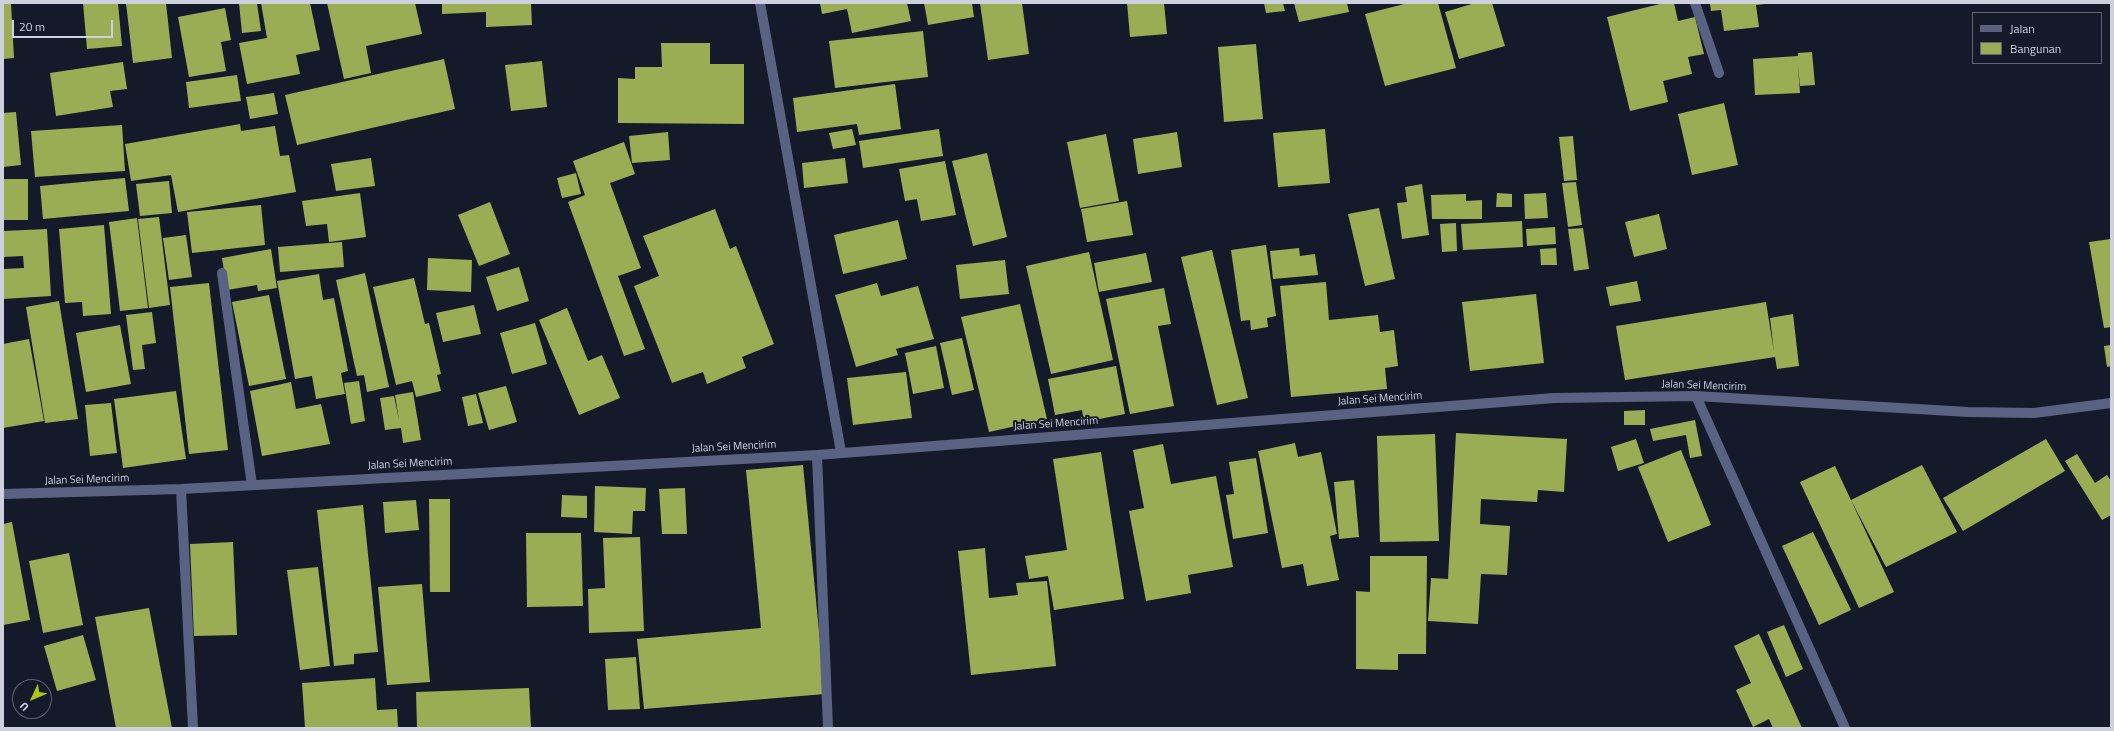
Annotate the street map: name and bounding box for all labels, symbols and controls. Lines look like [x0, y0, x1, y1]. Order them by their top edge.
scale bar [14, 12, 115, 38]
legend [1972, 12, 2102, 64]
text: 20 m [19, 17, 45, 36]
text: Jalan [2010, 19, 2035, 38]
text: Bangunan [2010, 39, 2061, 58]
street label: Jalan Sei Mencirim [1661, 378, 1747, 394]
street label: Jalan Sei Mencirim [1337, 389, 1423, 409]
street label: Jalan Sei Mencirim [1013, 414, 1099, 434]
street label: Jalan Sei Mencirim [691, 438, 777, 456]
street label: Jalan Sei Mencirim [367, 455, 453, 473]
street label: Jalan Sei Mencirim [44, 472, 130, 488]
north arrow [12, 679, 52, 719]
text: U [16, 698, 32, 715]

